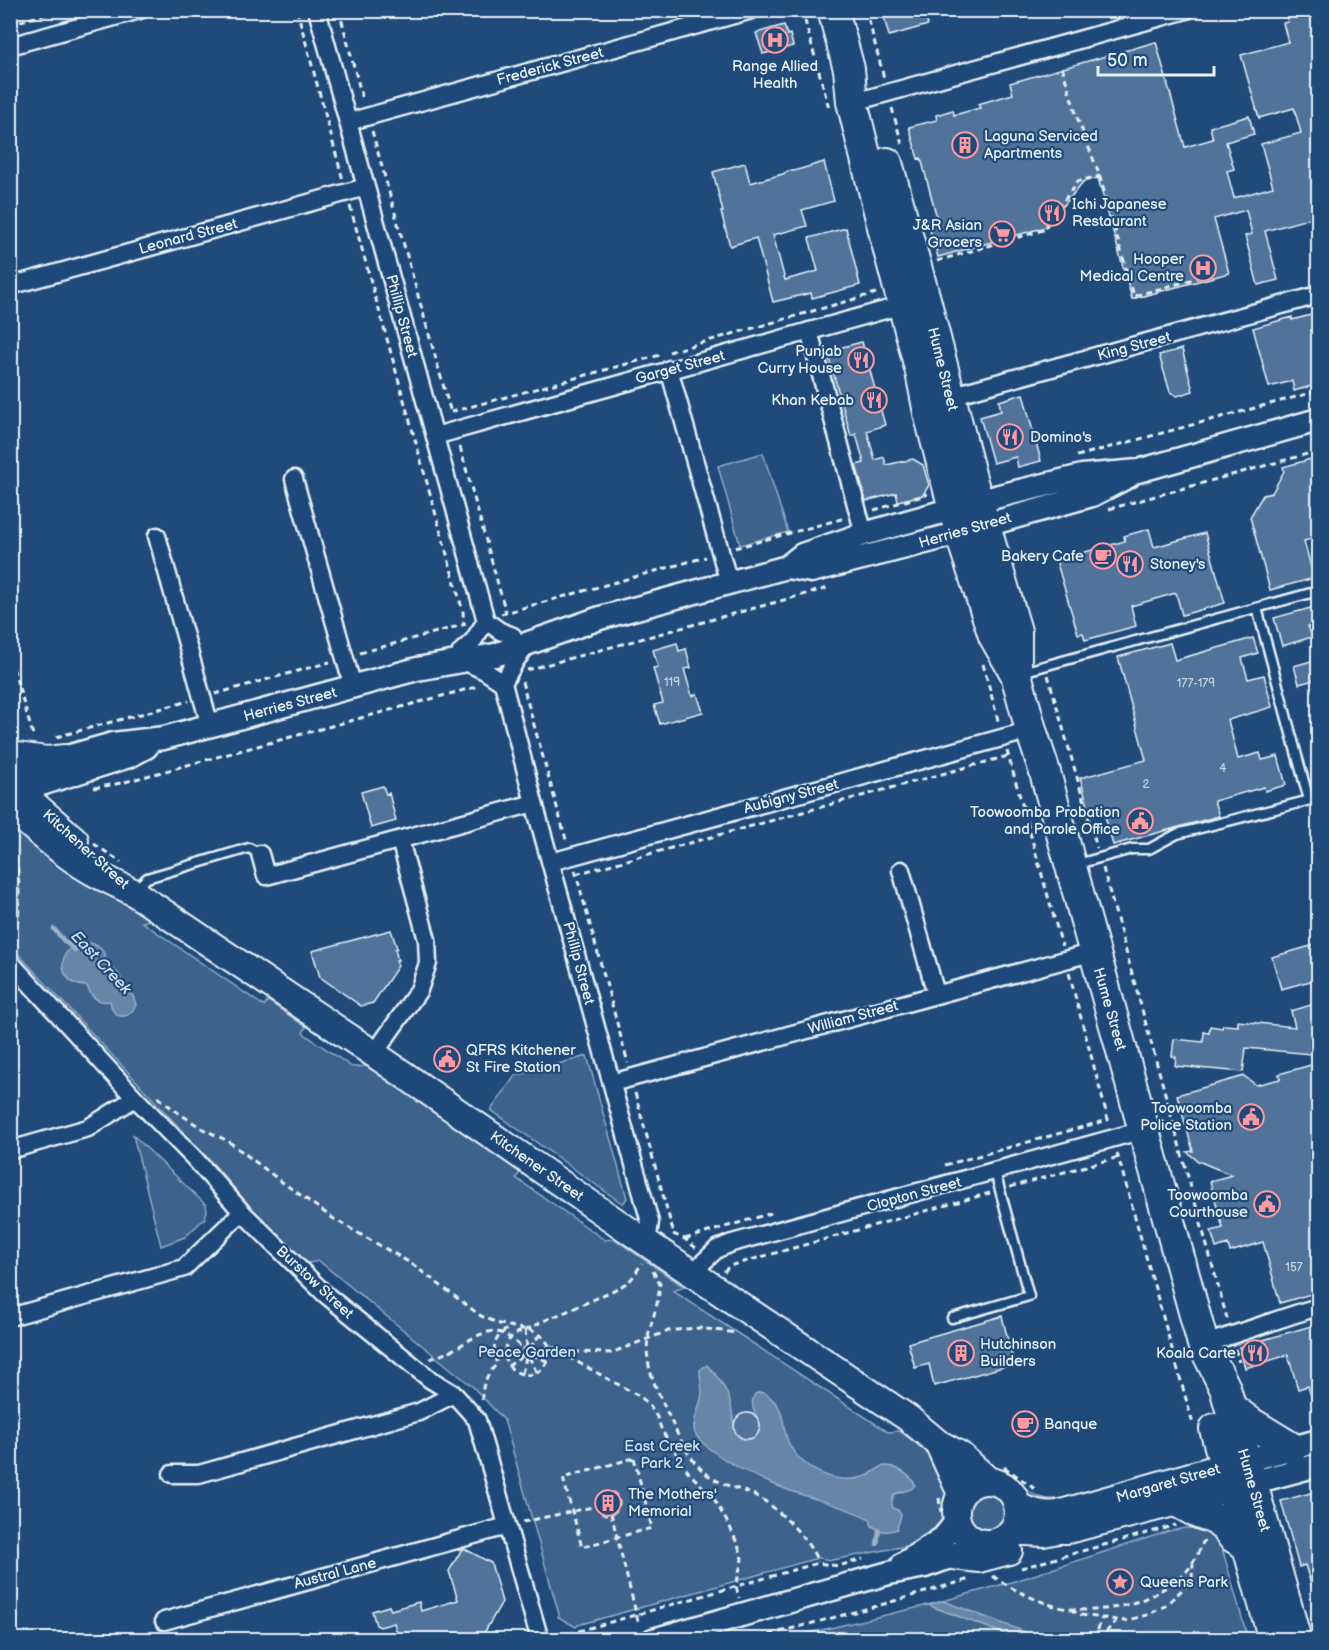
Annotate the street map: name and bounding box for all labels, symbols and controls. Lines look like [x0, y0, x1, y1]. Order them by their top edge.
hospital icon: Range Allied Health [760, 25, 790, 55]
scale bar [1098, 39, 1214, 77]
street label: Frederick Street [495, 43, 606, 90]
text: 50 m [1107, 50, 1148, 71]
place label: Range Allied Health [732, 57, 818, 93]
place label: Laguna Serviced Apartments [984, 127, 1098, 163]
building icon: Laguna Serviced Apartments [950, 130, 980, 160]
place label: Ichi Japanese Restaurant [1072, 195, 1167, 231]
restaurant icon: Ichi Japanese Restaurant [1037, 198, 1067, 228]
street label: Leonard Street [137, 214, 240, 259]
place label: J&R Asian Grocers [913, 216, 983, 252]
supermarket icon: J&R Asian Grocers [987, 219, 1017, 249]
place label: Hooper Medical Centre [1080, 250, 1185, 286]
hospital icon: Hooper Medical Centre [1188, 253, 1218, 283]
street label: Phillip Street [381, 273, 422, 360]
street label: Hume Street [923, 325, 962, 413]
street label: King Street [1095, 327, 1173, 365]
place label: Punjab Curry House [758, 342, 843, 378]
restaurant icon: Punjab Curry House [846, 345, 876, 375]
street label: Garget Street [633, 346, 727, 389]
restaurant icon: Khan Kebab [859, 385, 889, 415]
place label: Khan Kebab [771, 391, 855, 410]
restaurant icon: Domino's [995, 422, 1025, 452]
place label: Domino's [1030, 428, 1092, 447]
street label: Herries Street [917, 508, 1014, 553]
cafe icon: Bakery Cafe [1088, 541, 1118, 571]
place label: Bakery Cafe [1001, 547, 1084, 566]
restaurant icon: Stoney's [1115, 549, 1145, 579]
place label: Stoney's [1150, 555, 1206, 574]
house number: 119 [664, 675, 680, 690]
house number: 177-179 [1177, 676, 1215, 691]
street label: Herries Street [242, 683, 339, 726]
house number: 4 [1219, 761, 1227, 776]
street label: Aubigny Street [742, 775, 841, 818]
house number: 2 [1142, 777, 1150, 792]
place label: Toowoomba Probation and Parole Office [970, 803, 1120, 839]
street label: Kitchener Street [38, 805, 133, 894]
public building icon: Toowoomba Probation and Parole Office [1125, 806, 1155, 836]
street label: Phillip Street [558, 920, 599, 1007]
water label: East Creek [67, 927, 136, 1000]
street label: Hume Street [1089, 965, 1131, 1053]
street label: William Street [806, 996, 901, 1039]
place label: QFRS Kitchener St Fire Station [466, 1041, 576, 1077]
public building icon: QFRS Kitchener St Fire Station [432, 1044, 462, 1074]
place label: Toowoomba Police Station [1140, 1099, 1232, 1135]
public building icon: Toowoomba Police Station [1236, 1102, 1266, 1132]
street label: Kitchener Street [486, 1127, 588, 1206]
street label: Clopton Street [865, 1173, 964, 1216]
place label: Toowoomba Courthouse [1167, 1186, 1248, 1222]
public building icon: Toowoomba Courthouse [1252, 1189, 1282, 1219]
street label: Burstow Street [272, 1242, 358, 1323]
house number: 157 [1285, 1260, 1303, 1275]
place label: Hutchinson Builders [980, 1335, 1056, 1371]
building icon: Hutchinson Builders [946, 1338, 976, 1368]
restaurant icon: Koala Carte [1240, 1338, 1270, 1368]
park label: Peace Garden [478, 1343, 576, 1362]
place label: Koala Carte [1156, 1344, 1236, 1363]
cafe icon: Banque [1010, 1409, 1040, 1439]
place label: Banque [1044, 1415, 1097, 1434]
park label: East Creek Park 2 [624, 1437, 700, 1473]
street label: Hume Street [1233, 1446, 1275, 1534]
street label: Margaret Street [1114, 1459, 1223, 1507]
place label: The Mothers' Memorial [628, 1485, 717, 1521]
building icon: The Mothers' Memorial [593, 1488, 623, 1518]
street label: Austral Lane [292, 1553, 378, 1594]
place icon: Queens Park [1105, 1567, 1135, 1597]
place label: Queens Park [1140, 1573, 1228, 1592]

